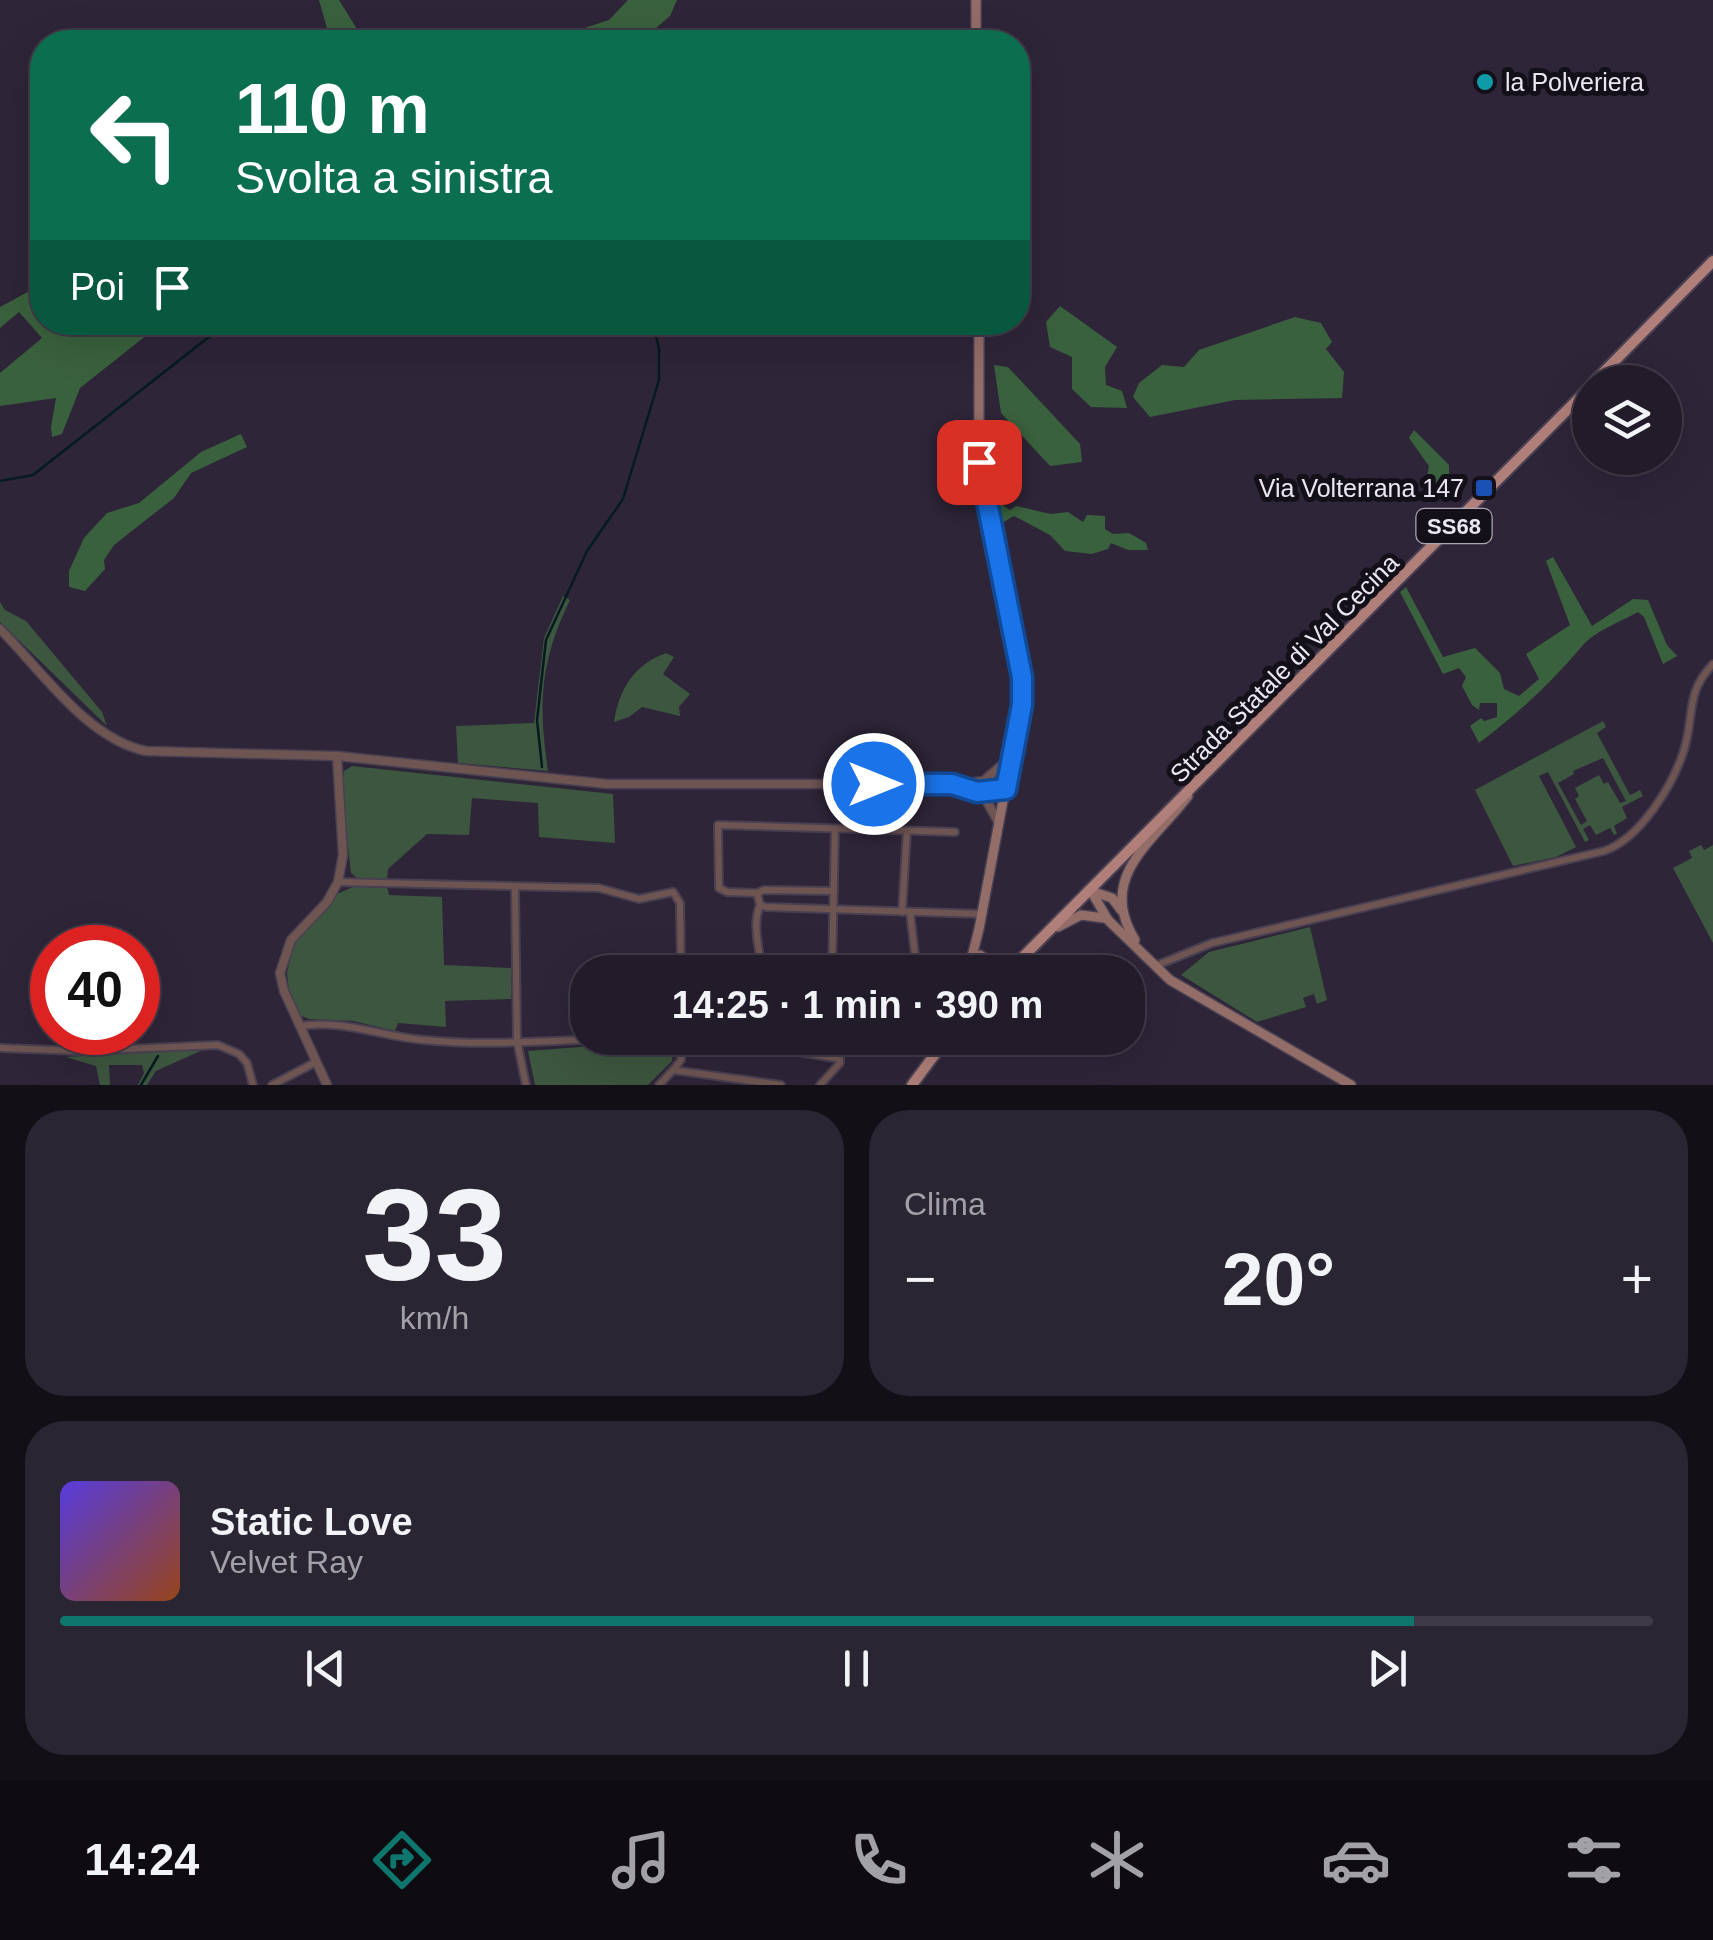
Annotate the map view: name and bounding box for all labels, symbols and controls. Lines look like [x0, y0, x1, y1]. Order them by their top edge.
place label: la Polveriera [1505, 68, 1644, 96]
icon: left [70, 70, 200, 200]
text: 110 m [235, 70, 430, 148]
marker: la Polveriera [1474, 71, 1496, 93]
text: Svolta a sinistra [235, 152, 553, 203]
icon: arrive [145, 260, 200, 315]
text: Poi [70, 266, 125, 308]
map controls [1572, 365, 1682, 475]
button: layers [1572, 365, 1682, 475]
pin [937, 420, 1022, 505]
icon: arrive [952, 435, 1007, 490]
place label: Via Volterrana 147 [1259, 474, 1464, 502]
marker: Via Volterrana 147 [1473, 477, 1495, 499]
road number: SS68 [1416, 509, 1492, 543]
street label: Strada Statale di Val Cecina [1164, 548, 1404, 788]
position arrow [822, 732, 926, 836]
speed limit sign: 40 [30, 925, 160, 1055]
text: 14:25 · 1 min · 390 m [672, 984, 1043, 1026]
text: 33 [362, 1162, 507, 1308]
text: Clima [904, 1186, 986, 1222]
text: 20° [1222, 1237, 1335, 1321]
text: − [904, 1248, 936, 1310]
text: + [1621, 1248, 1653, 1310]
text: km/h [400, 1300, 469, 1336]
text: Static Love [210, 1501, 413, 1543]
text: Velvet Ray [210, 1544, 363, 1580]
icon: previous [298, 1641, 353, 1696]
icon: pause [829, 1641, 884, 1696]
icon: next [1360, 1641, 1415, 1696]
icon: directions [367, 1825, 437, 1895]
icon: music [606, 1825, 676, 1895]
icon: phone [844, 1825, 914, 1895]
icon: climate [1082, 1825, 1152, 1895]
icon: car [1321, 1825, 1391, 1895]
icon: filters [1559, 1825, 1629, 1895]
text: 14:24 [84, 1834, 199, 1885]

